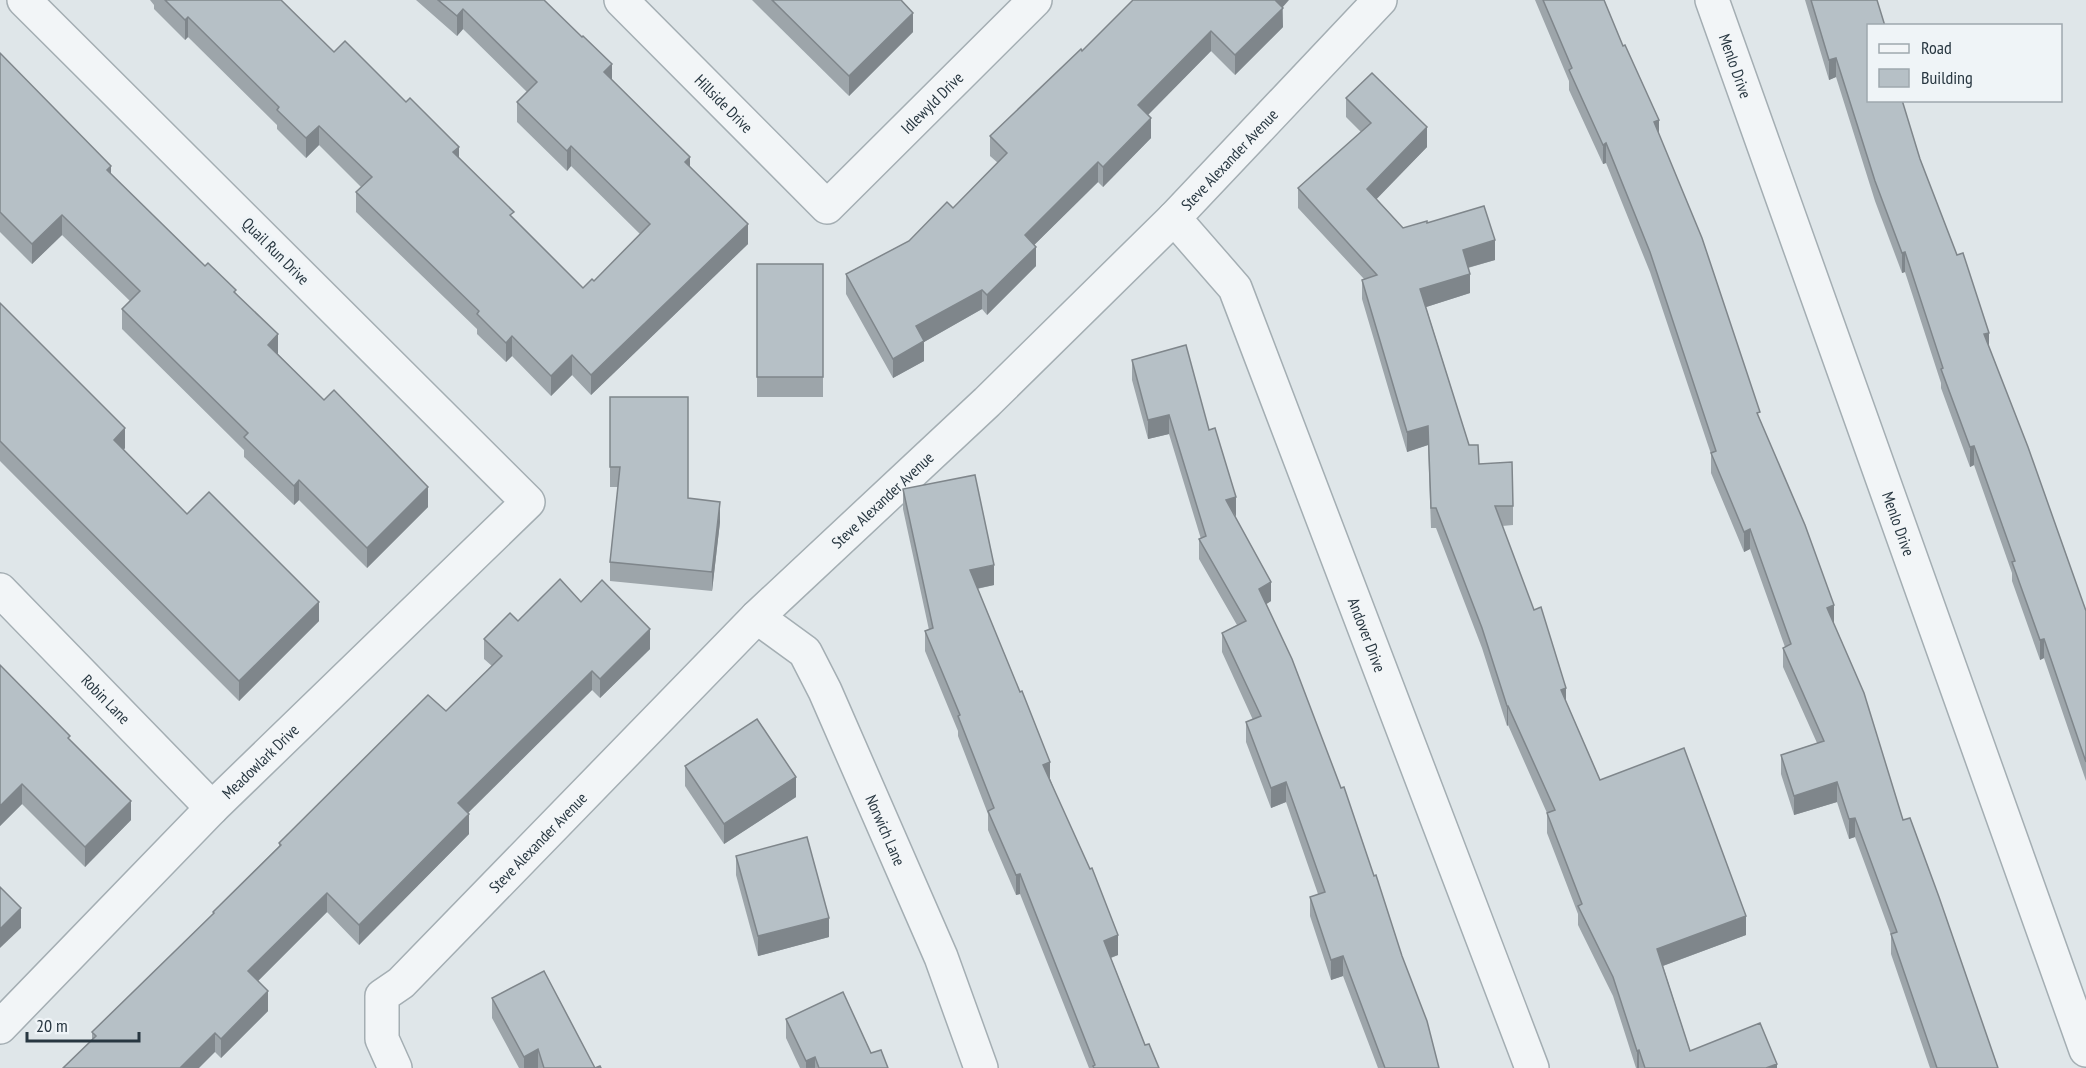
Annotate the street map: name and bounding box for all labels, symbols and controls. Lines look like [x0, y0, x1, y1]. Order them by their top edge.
legend [1867, 24, 2062, 102]
street label: Menlo Drive [1715, 31, 1756, 101]
text: Road [1921, 36, 1952, 59]
text: Building [1921, 66, 1973, 89]
street label: Idlewyld Drive [897, 67, 967, 138]
street label: Hillside Drive [691, 70, 757, 137]
street label: Steve Alexander Avenue [1177, 105, 1282, 215]
street label: Quail Run Drive [238, 213, 314, 289]
street label: Steve Alexander Avenue [827, 447, 938, 552]
street label: Menlo Drive [1878, 489, 1919, 559]
street label: Andover Drive [1344, 595, 1390, 675]
street label: Robin Lane [77, 670, 135, 728]
street label: Meadowlark Drive [218, 720, 303, 803]
street label: Steve Alexander Avenue [484, 788, 591, 897]
street label: Norwich Lane [861, 792, 910, 869]
scale bar [27, 1005, 140, 1043]
text: 20 m [36, 1014, 68, 1037]

